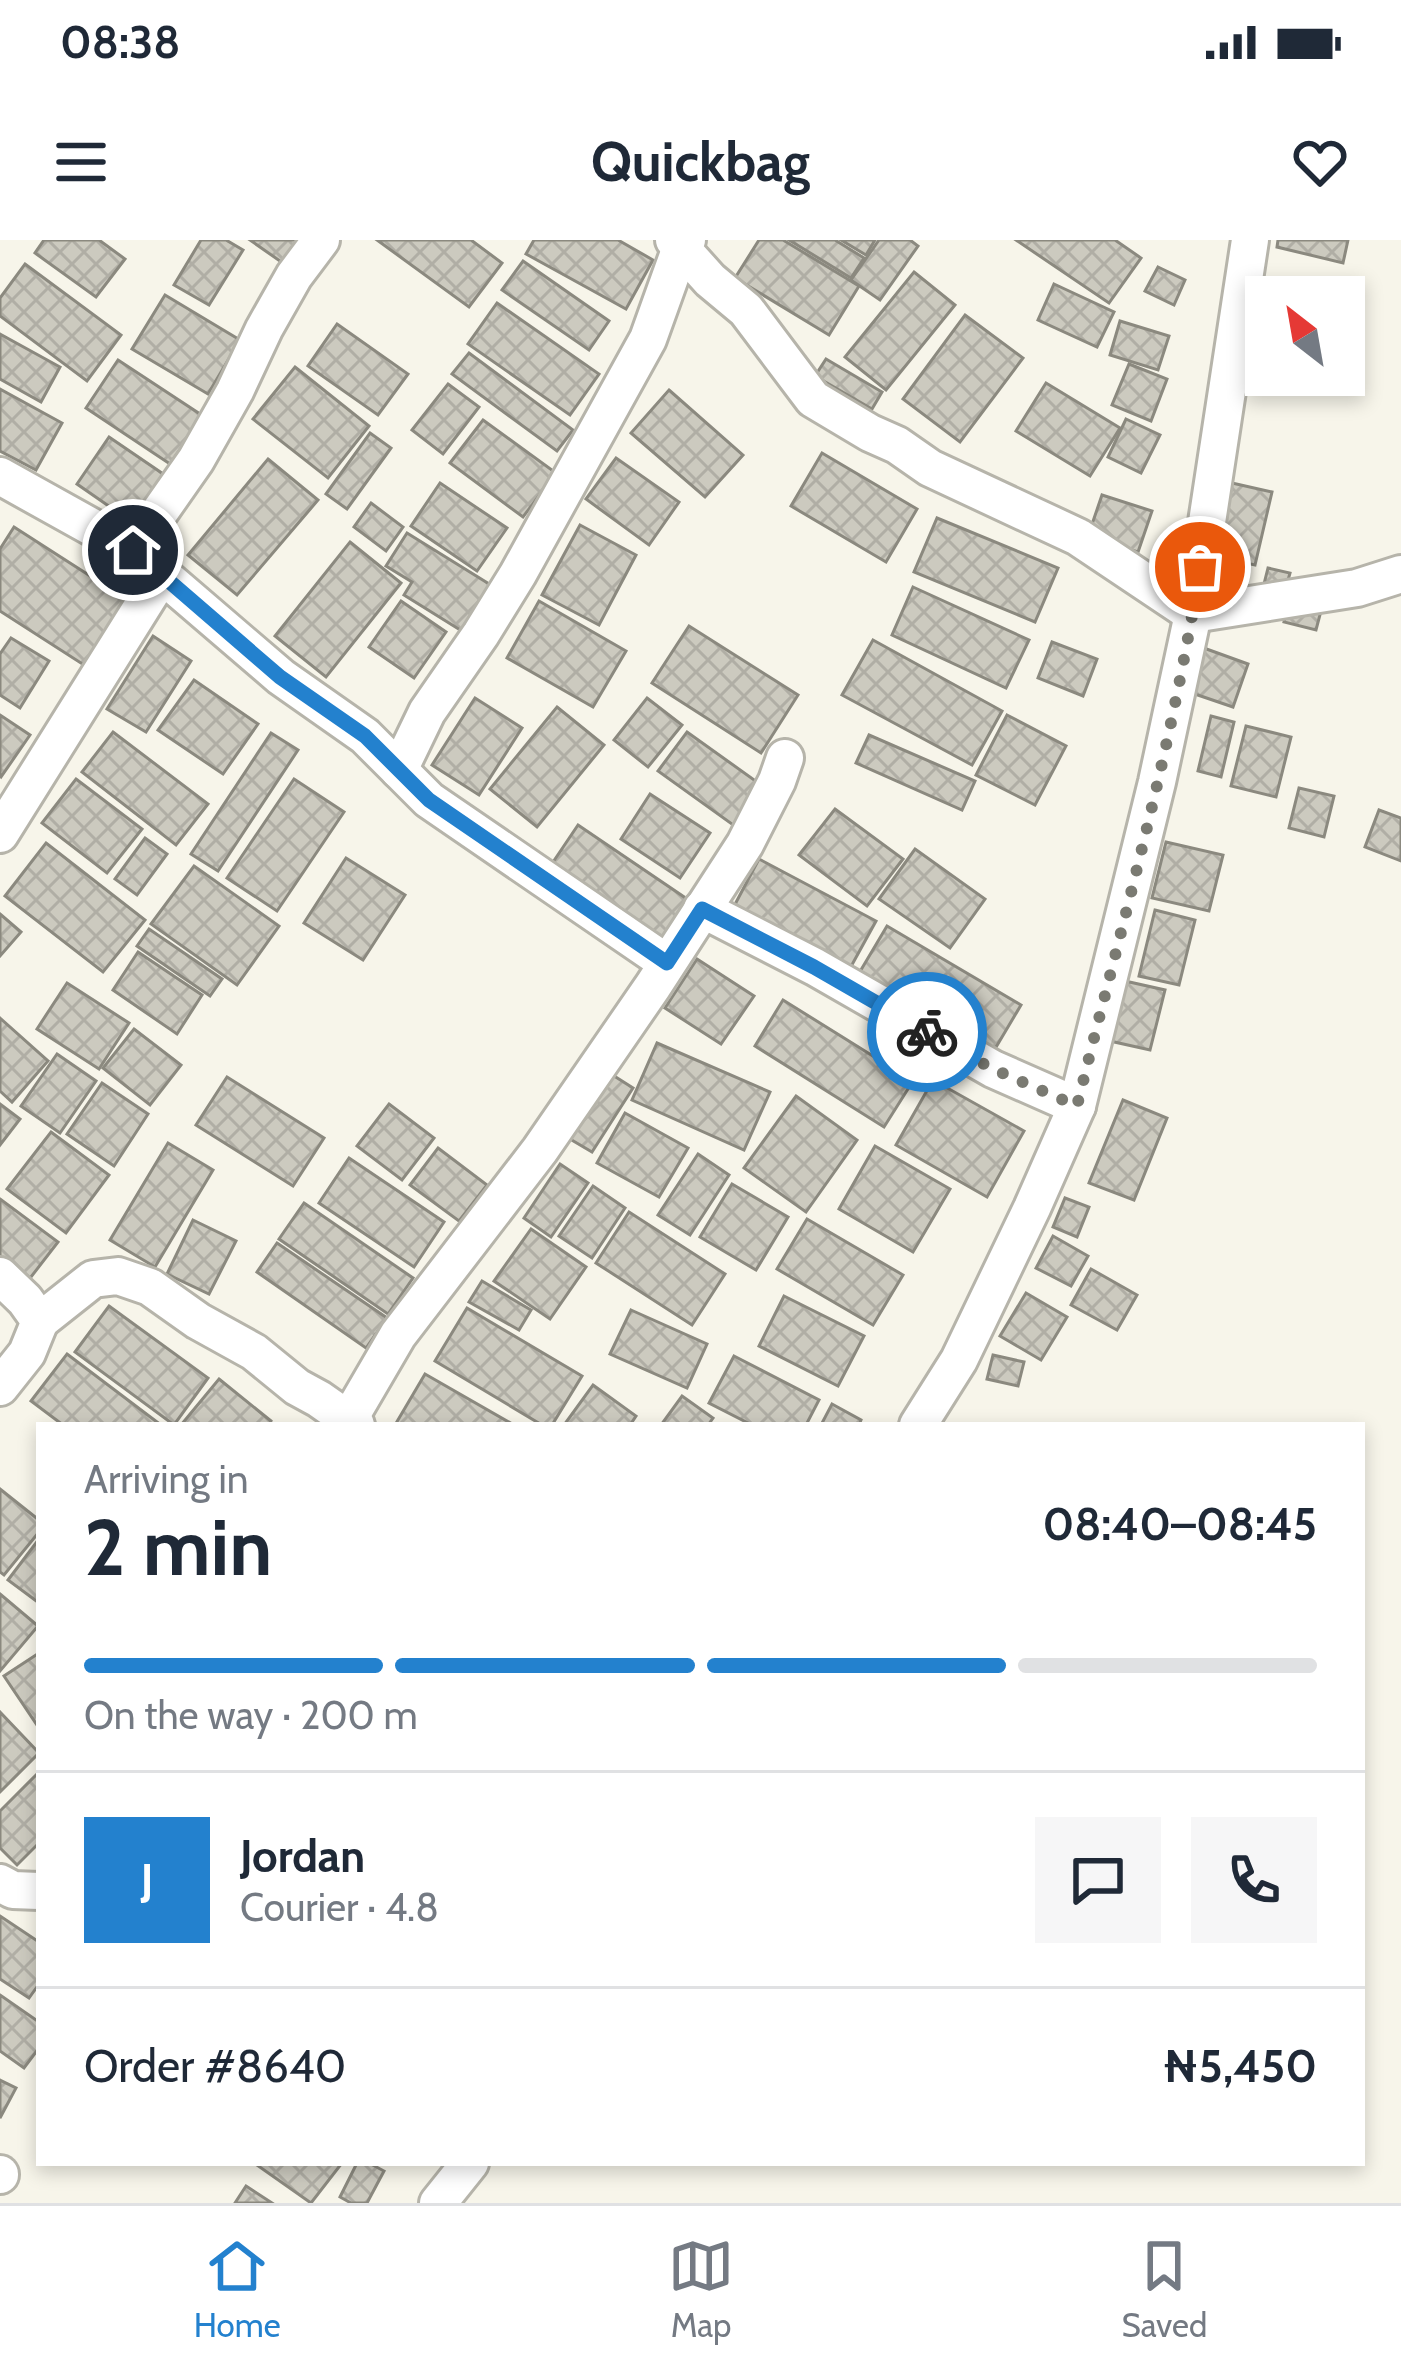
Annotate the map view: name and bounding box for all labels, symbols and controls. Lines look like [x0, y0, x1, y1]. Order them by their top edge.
text: 08:38 [60, 15, 180, 69]
icon: menu [48, 129, 114, 195]
text: Quickbag [591, 129, 810, 195]
icon: heart [1287, 129, 1353, 195]
north arrow [1245, 276, 1365, 396]
map controls [1245, 276, 1365, 396]
pin [82, 499, 184, 601]
pin [1149, 516, 1251, 618]
icon: home [100, 517, 166, 583]
icon: bag [1167, 534, 1233, 600]
courier [867, 972, 987, 1092]
icon: bike [894, 999, 960, 1065]
text: Arriving in [84, 1455, 248, 1503]
text: 08:40–08:45 [1042, 1497, 1317, 1551]
text: 2 min [84, 1500, 272, 1595]
text: On the way · 200 m [84, 1691, 418, 1739]
button: chat [1035, 1817, 1161, 1943]
button: phone [1191, 1817, 1317, 1943]
text: Jordan [240, 1829, 365, 1883]
text: J [141, 1853, 153, 1907]
text: Courier · 4.8 [240, 1883, 439, 1931]
text: Order #8640 [84, 2039, 346, 2093]
text: ₦5,450 [1162, 2039, 1317, 2093]
tab: Home [194, 2233, 281, 2345]
tab: Map [668, 2233, 734, 2345]
tab: Saved [1122, 2233, 1207, 2345]

